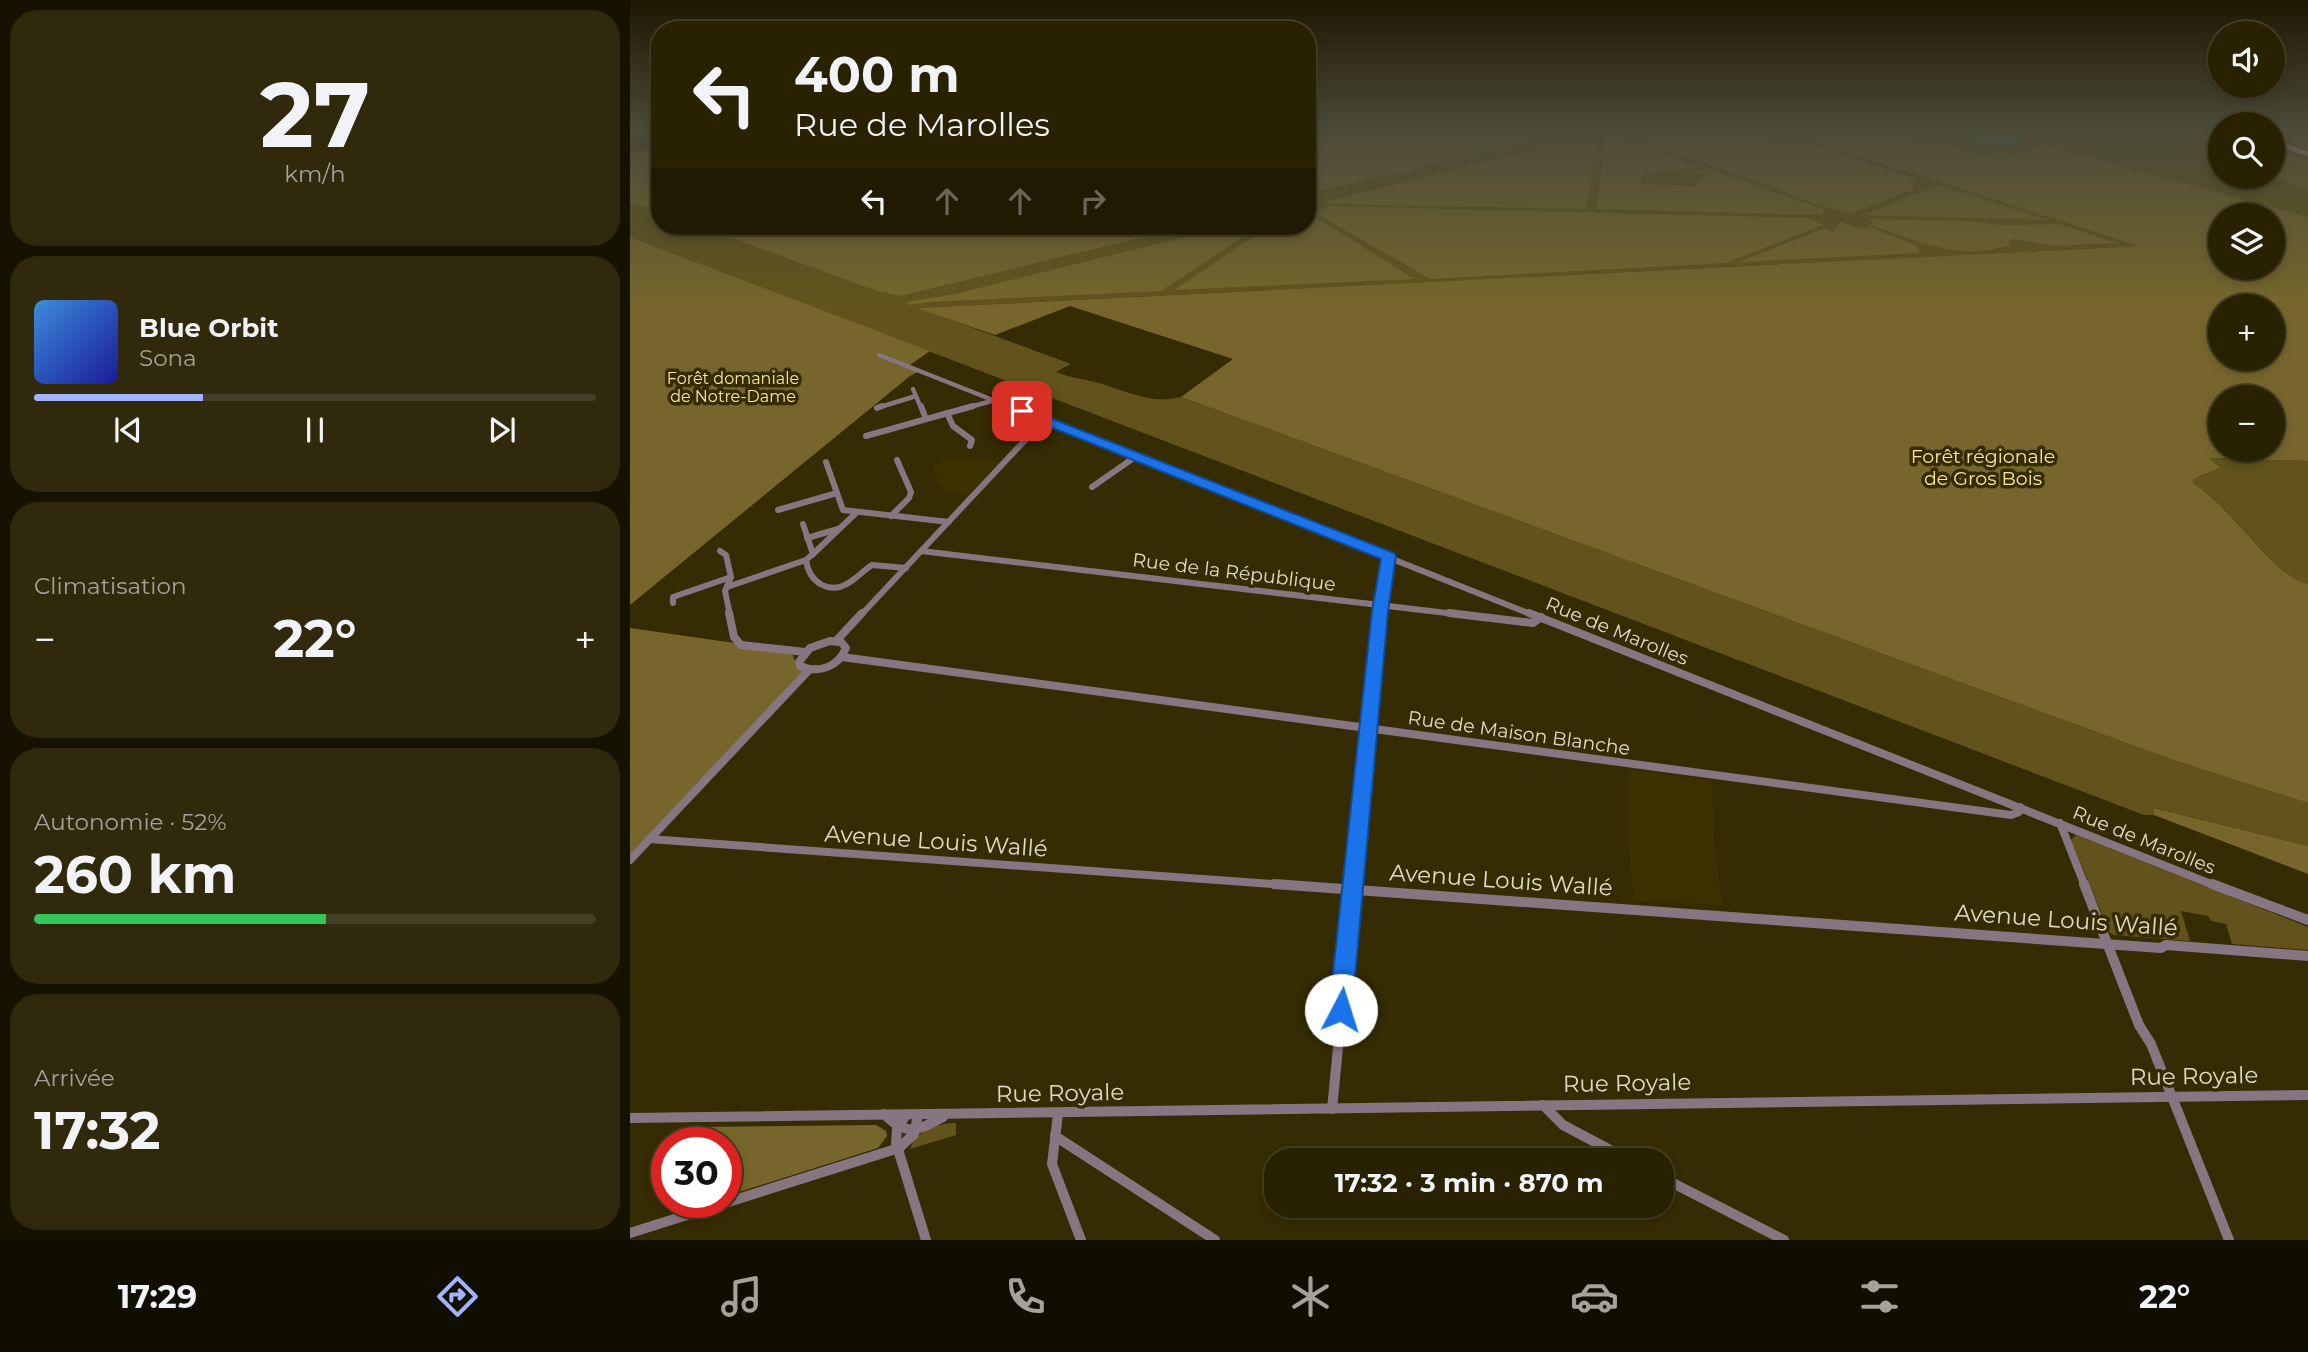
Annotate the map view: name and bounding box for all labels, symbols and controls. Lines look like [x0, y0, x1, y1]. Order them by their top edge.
map controls [2208, 21, 2285, 462]
button: sound [2208, 21, 2285, 98]
text: 400 m [794, 45, 960, 104]
icon: left [679, 49, 770, 140]
text: 27 [260, 59, 370, 170]
text: Rue de Marolles [794, 105, 1050, 144]
button: search [2208, 112, 2285, 189]
text: km/h [284, 160, 346, 188]
icon: left [855, 182, 893, 220]
icon: ahead [928, 182, 966, 220]
icon: ahead [1001, 182, 1039, 220]
icon: right [1074, 182, 1112, 220]
button: layers [2208, 203, 2285, 280]
button: + [2208, 294, 2285, 371]
text: Blue Orbit [139, 312, 278, 344]
text: Sona [139, 344, 197, 372]
park label: Forêt domaniale de Notre-Dame [667, 369, 799, 406]
pin [992, 381, 1052, 441]
button: − [2208, 385, 2285, 462]
icon: arrive [1003, 392, 1041, 430]
icon: previous [109, 411, 147, 449]
icon: pause [296, 411, 334, 449]
icon: next [483, 411, 521, 449]
park label: Forêt régionale de Gros Bois [1911, 445, 2055, 490]
street label: Rue de la République [1131, 548, 1337, 596]
text: Climatisation [34, 572, 186, 600]
street label: Rue de Marolles [1542, 592, 1692, 670]
text: 22° [273, 607, 357, 670]
text: − [34, 616, 56, 663]
text: + [574, 616, 596, 663]
street label: Rue de Maison Blanche [1406, 706, 1632, 760]
street label: Rue de Marolles [2069, 801, 2219, 879]
text: Autonomie · 52% [34, 808, 227, 836]
street label: Avenue Louis Wallé [823, 819, 1049, 863]
text: 260 km [34, 843, 236, 906]
street label: Avenue Louis Wallé [1388, 858, 1614, 902]
street label: Avenue Louis Wallé [1953, 898, 2179, 942]
position arrow [1304, 973, 1378, 1047]
street label: Rue Royale [2130, 1061, 2258, 1091]
text: Arrivée [34, 1064, 115, 1092]
street label: Rue Royale [1563, 1068, 1691, 1098]
street label: Rue Royale [996, 1078, 1124, 1108]
text: 17:32 [34, 1099, 160, 1162]
speed limit sign: 30 [651, 1127, 742, 1218]
text: 17:32 · 3 min · 870 m [1334, 1167, 1604, 1199]
icon: directions [433, 1272, 482, 1321]
icon: music [717, 1272, 766, 1321]
icon: phone [1001, 1272, 1050, 1321]
icon: climate [1286, 1272, 1335, 1321]
icon: car [1570, 1272, 1619, 1321]
icon: filters [1855, 1272, 1904, 1321]
text: 17:29 [118, 1277, 197, 1316]
text: 22° [2139, 1277, 2190, 1316]

